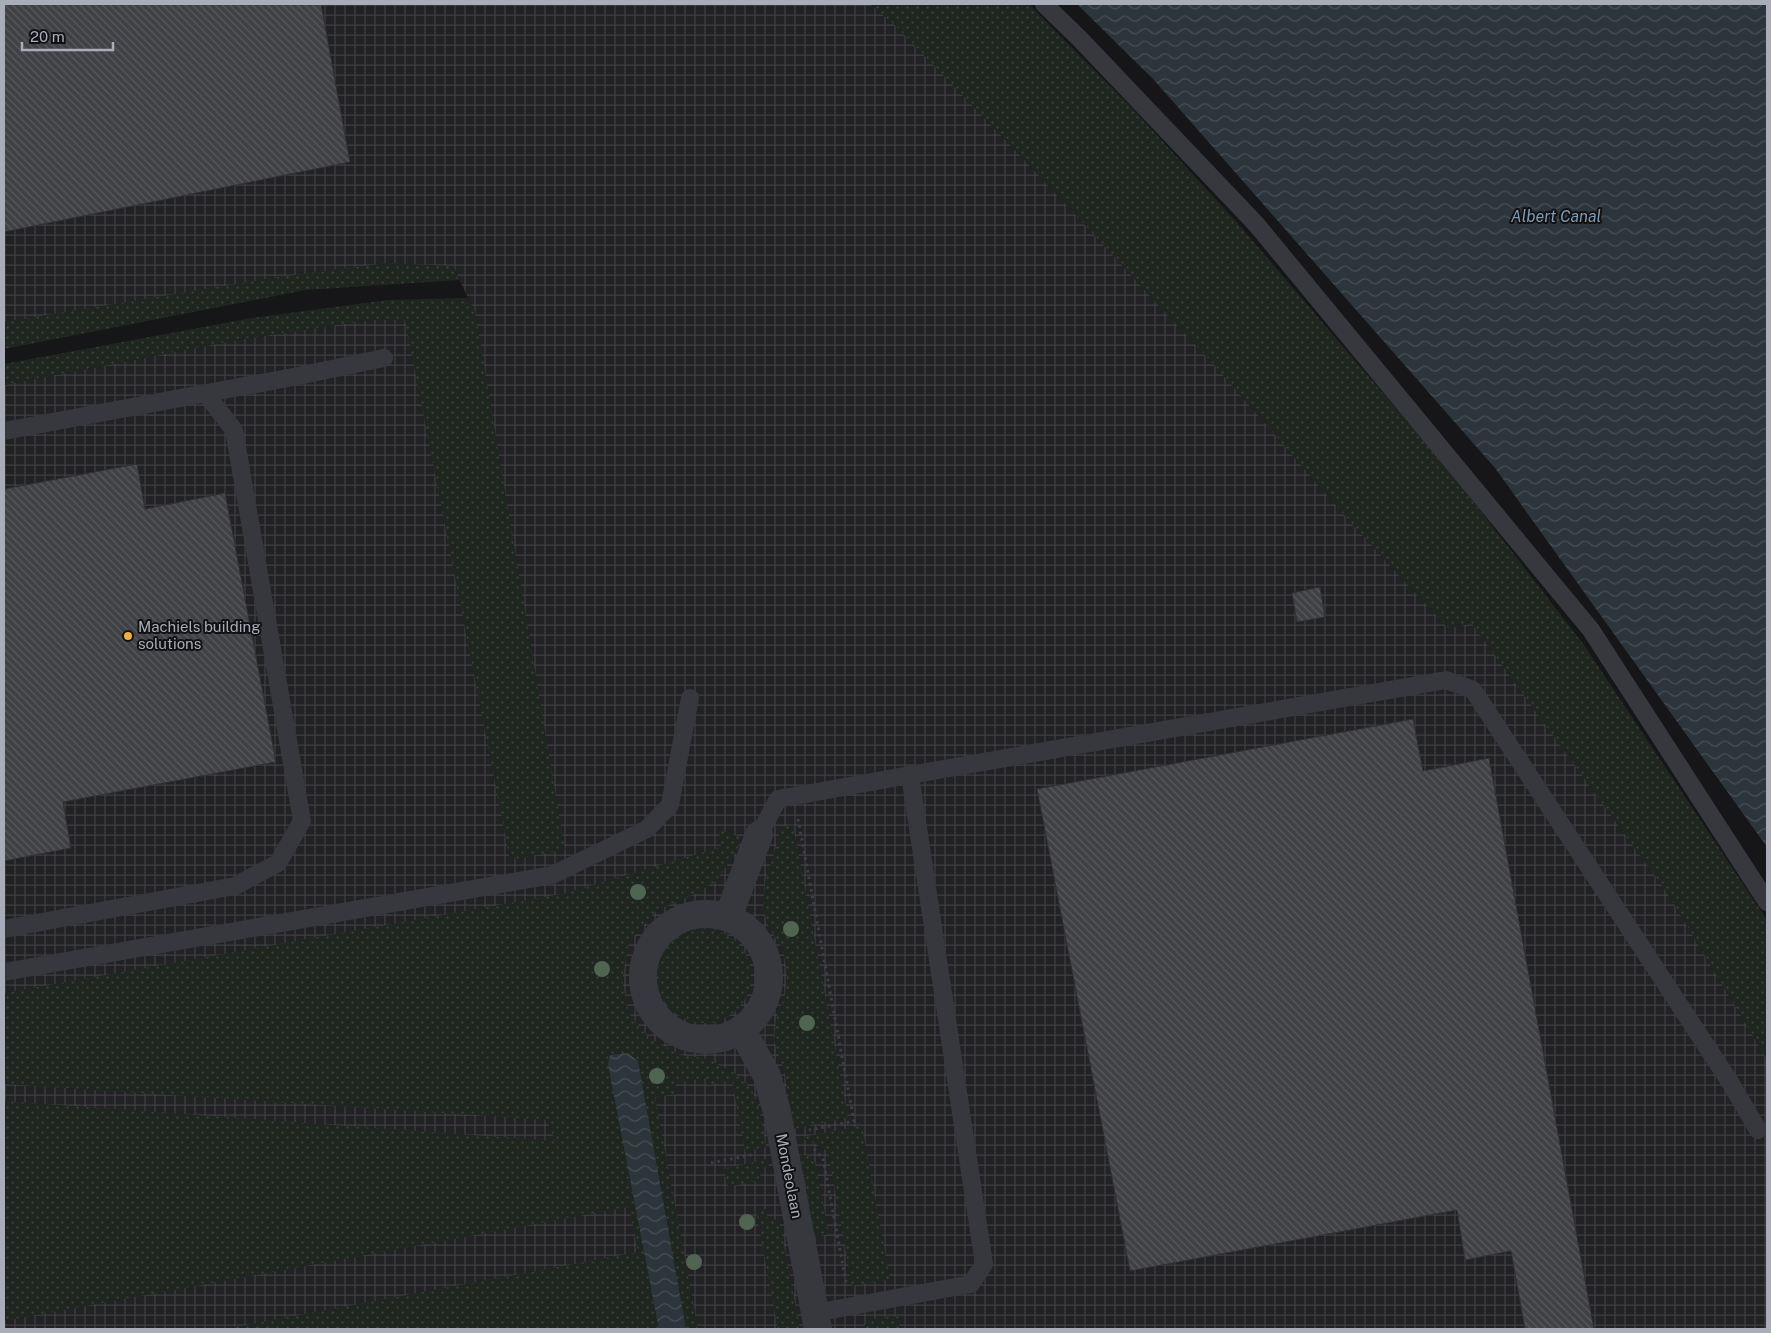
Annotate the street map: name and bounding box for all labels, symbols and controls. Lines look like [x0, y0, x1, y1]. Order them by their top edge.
scale bar [22, 20, 114, 52]
text: 20 m [30, 28, 65, 45]
water label: Albert Canal [1511, 207, 1601, 226]
place label: Machiels building solutions [138, 618, 261, 652]
marker: Machiels building solutions [122, 630, 134, 642]
street label: Mondeolaan [773, 1132, 806, 1220]

